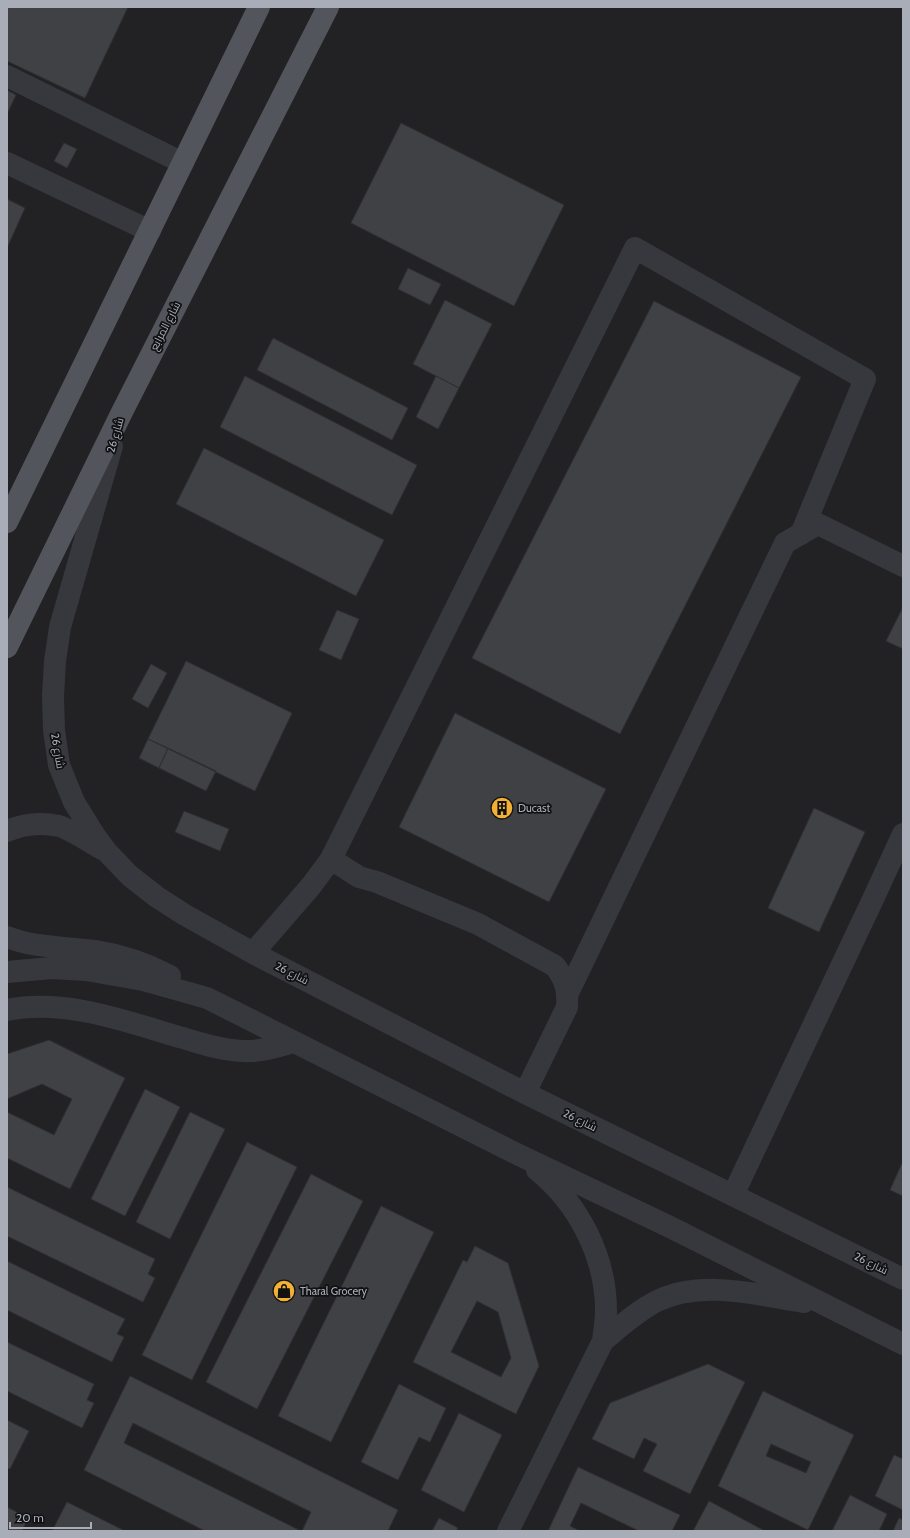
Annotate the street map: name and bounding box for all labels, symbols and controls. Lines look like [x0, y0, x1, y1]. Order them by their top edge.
street label: شارع المرابع [147, 299, 184, 353]
street label: شارع 26 [103, 416, 128, 454]
street label: شارع 26 [47, 732, 68, 770]
building icon: Ducast [489, 795, 515, 821]
place label: Ducast [518, 801, 551, 815]
street label: شارع 26 [272, 959, 311, 988]
street label: شارع 26 [560, 1106, 599, 1135]
street label: شارع 26 [851, 1249, 890, 1278]
shop icon: Tharal Grocery [271, 1278, 297, 1304]
place label: Tharal Grocery [300, 1284, 368, 1298]
scale bar [10, 1504, 91, 1530]
text: 20 m [16, 1510, 44, 1525]

